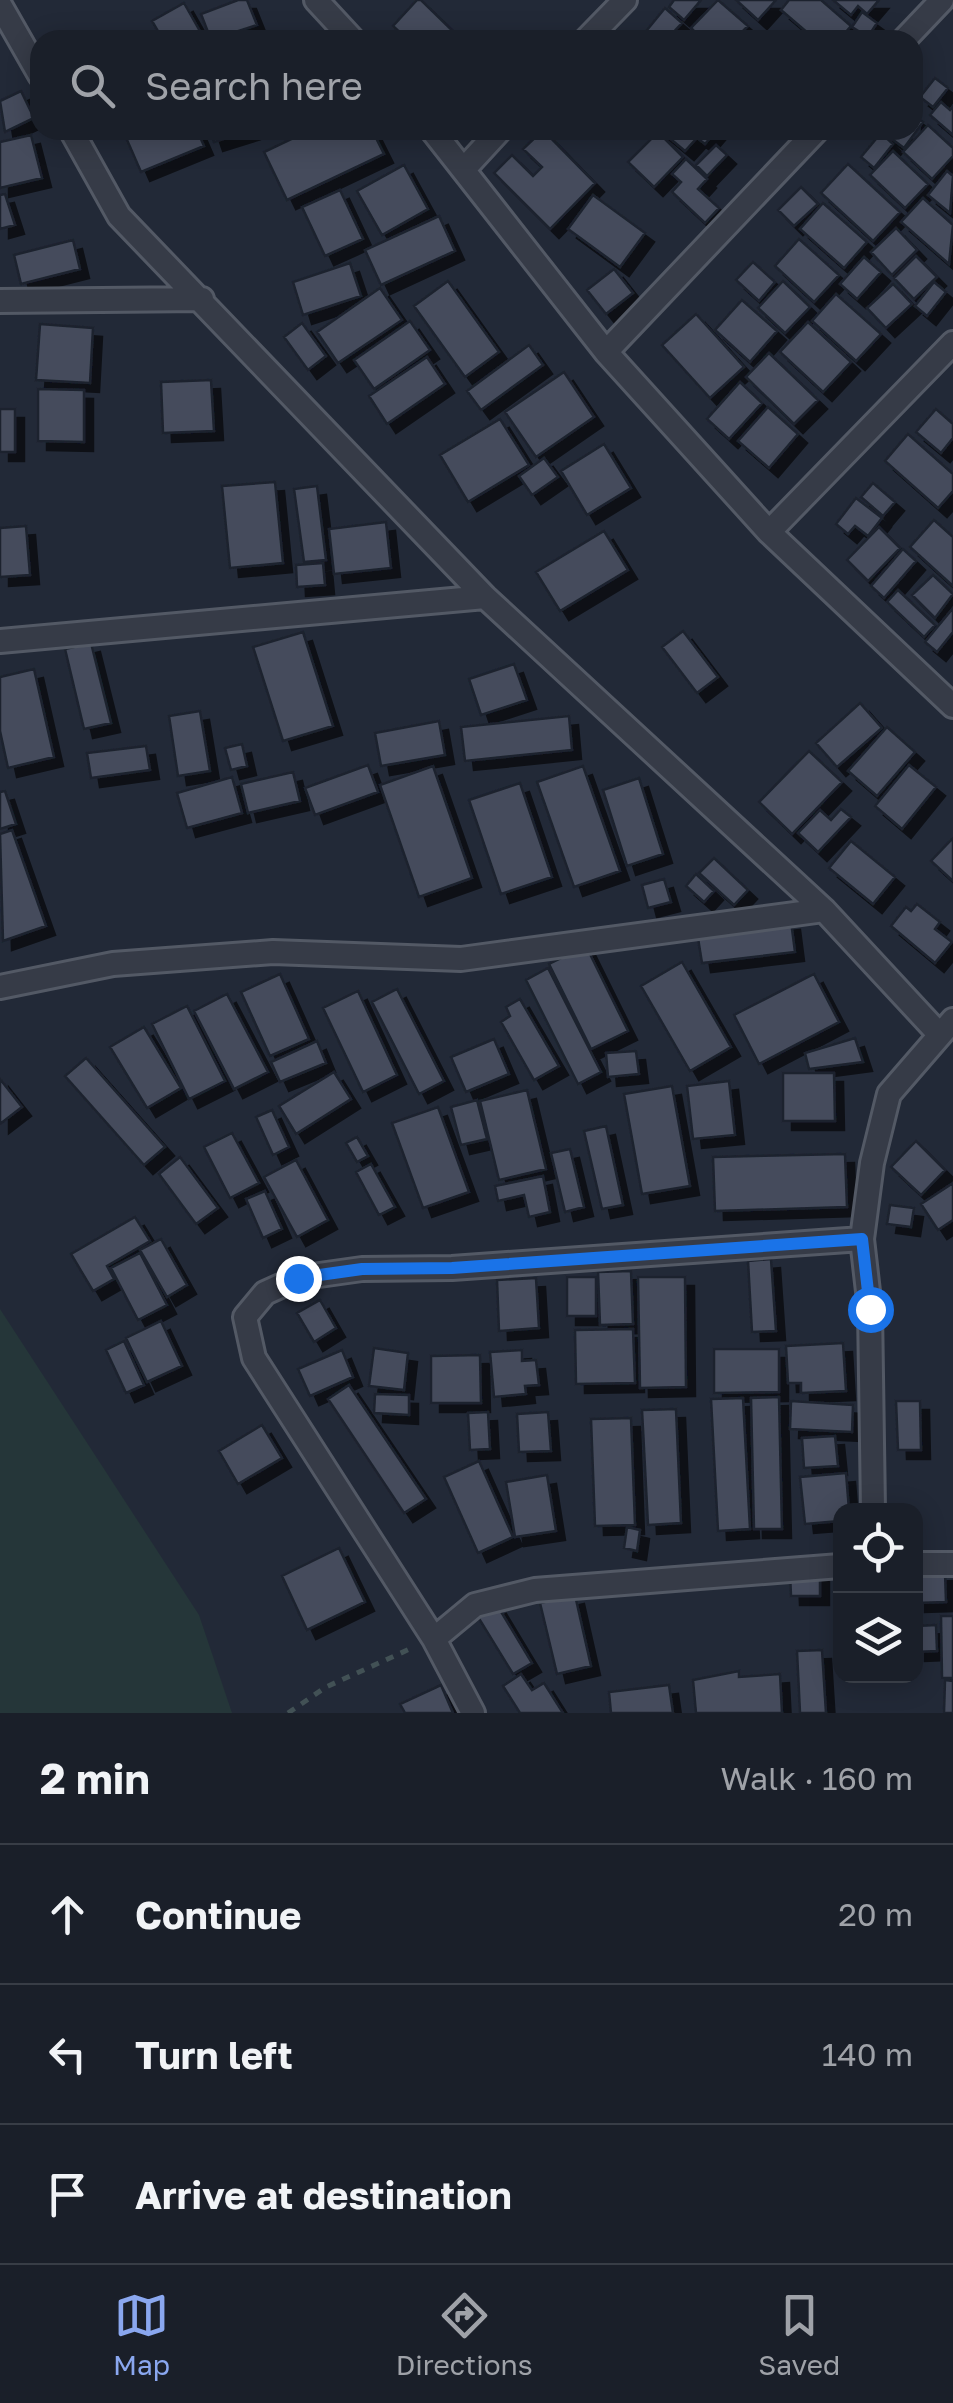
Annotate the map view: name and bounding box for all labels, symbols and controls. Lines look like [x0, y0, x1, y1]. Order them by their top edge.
search box [30, 30, 923, 140]
icon: search [65, 58, 120, 113]
text: Search here [145, 63, 363, 108]
route end [276, 1256, 322, 1302]
route start [848, 1287, 894, 1333]
map controls [833, 1503, 923, 1683]
button: locate [833, 1503, 923, 1593]
button: layers [833, 1593, 923, 1683]
text: 2 min [40, 1753, 150, 1803]
text: Walk · 160 m [721, 1759, 913, 1797]
icon: ahead [40, 1887, 95, 1942]
text: Continue [135, 1892, 301, 1937]
text: 20 m [838, 1895, 913, 1933]
icon: left [40, 2027, 95, 2082]
text: Turn left [135, 2032, 293, 2077]
text: 140 m [822, 2035, 913, 2073]
icon: arrive [40, 2167, 95, 2222]
text: Arrive at destination [135, 2172, 512, 2217]
tab: Map [113, 2288, 170, 2381]
tab: Directions [396, 2288, 533, 2381]
tab: Saved [758, 2288, 840, 2381]

